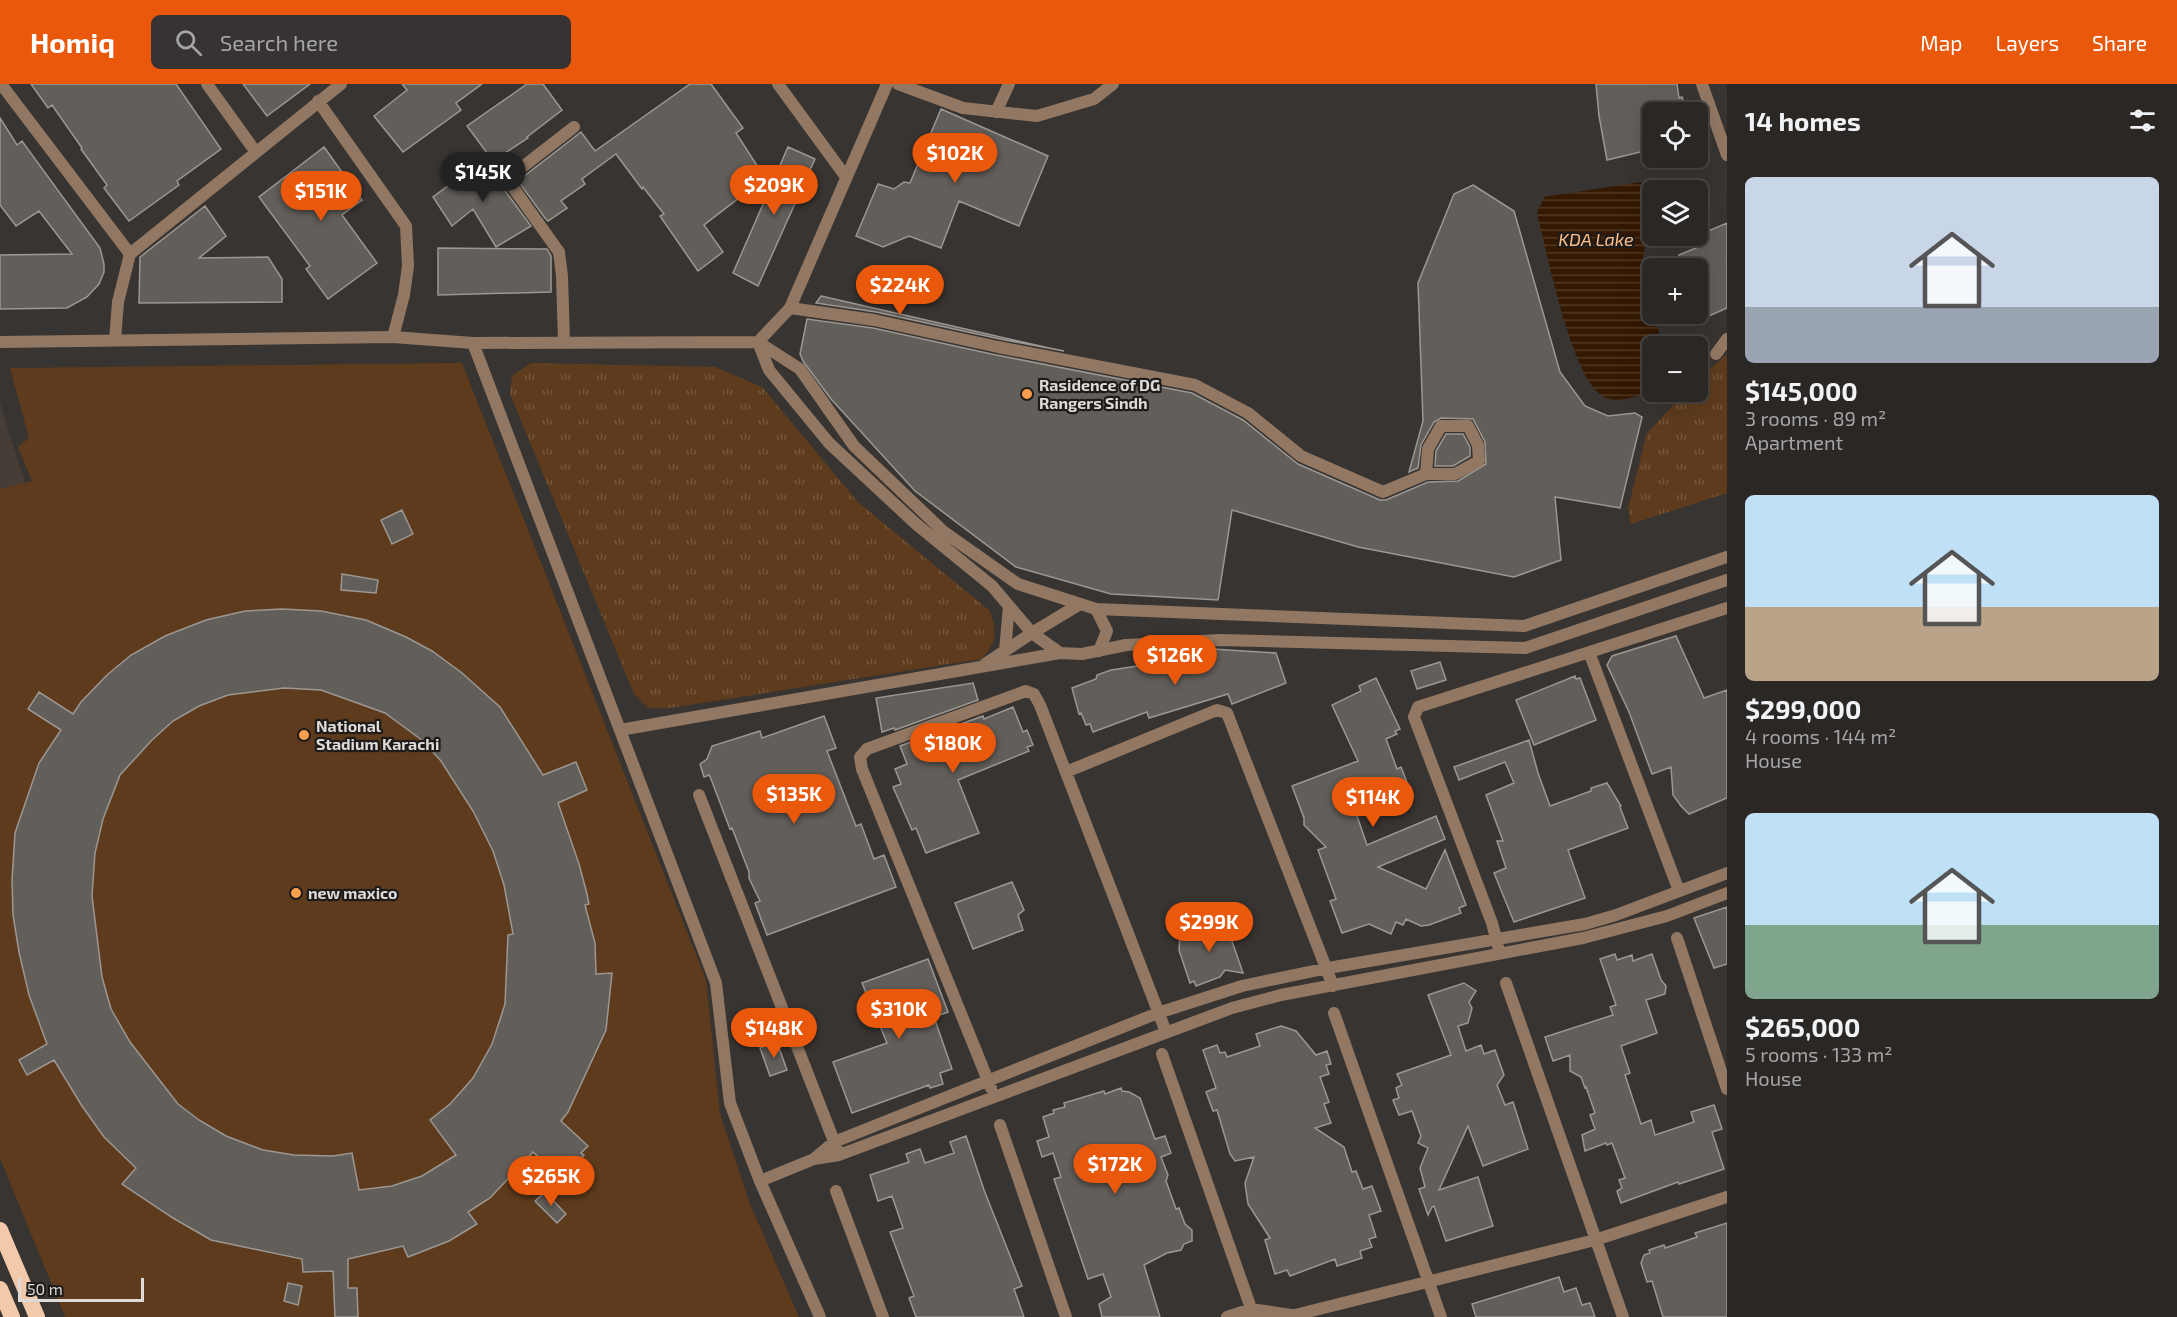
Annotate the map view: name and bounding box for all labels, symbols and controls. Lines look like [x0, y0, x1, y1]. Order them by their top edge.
search box [151, 15, 571, 69]
text: Homiq [30, 25, 115, 59]
icon: search [172, 26, 205, 59]
text: Search here [220, 29, 338, 55]
text: Map [1920, 30, 1962, 55]
text: Layers [1995, 30, 2059, 55]
text: Share [2092, 30, 2147, 55]
map controls [1642, 102, 1708, 402]
button: locate [1642, 102, 1708, 168]
icon: filters [2126, 104, 2159, 137]
text: 14 homes [1745, 105, 1861, 136]
pin: $102K [913, 133, 997, 184]
text: $102K [926, 140, 984, 164]
pin: $145K [441, 152, 525, 203]
text: $145K [455, 159, 511, 183]
pin: $209K [732, 165, 816, 216]
pin: $151K [279, 171, 363, 222]
text: $209K [744, 172, 804, 196]
text: $151K [295, 178, 347, 202]
button: layers [1642, 180, 1708, 246]
icon: home [1898, 216, 2006, 324]
water label: KDA Lake [1558, 228, 1634, 250]
button: + [1642, 258, 1708, 324]
pin: $224K [858, 265, 942, 316]
text: $224K [870, 272, 930, 296]
button: − [1642, 336, 1708, 402]
place label: Rasidence of DG Rangers Sindh [1039, 375, 1160, 412]
text: $145,000 [1745, 375, 1858, 406]
marker: Rasidence of DG Rangers Sindh [1020, 387, 1034, 401]
text: 3 rooms · 89 m² [1745, 406, 1886, 430]
text: Apartment [1745, 430, 1843, 454]
icon: home [1898, 534, 2006, 642]
pin: $126K [1133, 635, 1217, 686]
text: $126K [1147, 642, 1203, 666]
text: $299,000 [1745, 693, 1861, 724]
place label: National Stadium Karachi [316, 716, 439, 753]
pin: $180K [911, 723, 995, 774]
text: 4 rooms · 144 m² [1745, 724, 1896, 748]
marker: National Stadium Karachi [297, 728, 311, 742]
text: $180K [924, 730, 982, 754]
text: House [1745, 748, 1802, 772]
pin: $135K [752, 774, 836, 825]
pin: $114K [1331, 777, 1415, 828]
text: $135K [766, 781, 822, 805]
text: $114K [1346, 784, 1400, 808]
icon: home [1898, 852, 2006, 960]
place label: new maxico [308, 883, 398, 902]
marker: new maxico [289, 886, 303, 900]
pin: $299K [1167, 902, 1251, 953]
text: $299K [1179, 909, 1239, 933]
pin: $310K [857, 989, 941, 1040]
text: $310K [871, 996, 927, 1020]
pin: $148K [732, 1008, 816, 1059]
text: $265,000 [1745, 1011, 1860, 1042]
text: $148K [745, 1015, 803, 1039]
text: 5 rooms · 133 m² [1745, 1042, 1892, 1066]
text: House [1745, 1066, 1802, 1090]
pin: $172K [1073, 1144, 1157, 1195]
text: $172K [1087, 1151, 1143, 1175]
pin: $265K [509, 1156, 593, 1207]
text: $265K [522, 1163, 580, 1187]
scale bar [18, 1275, 144, 1302]
text: 50 m [27, 1279, 63, 1298]

